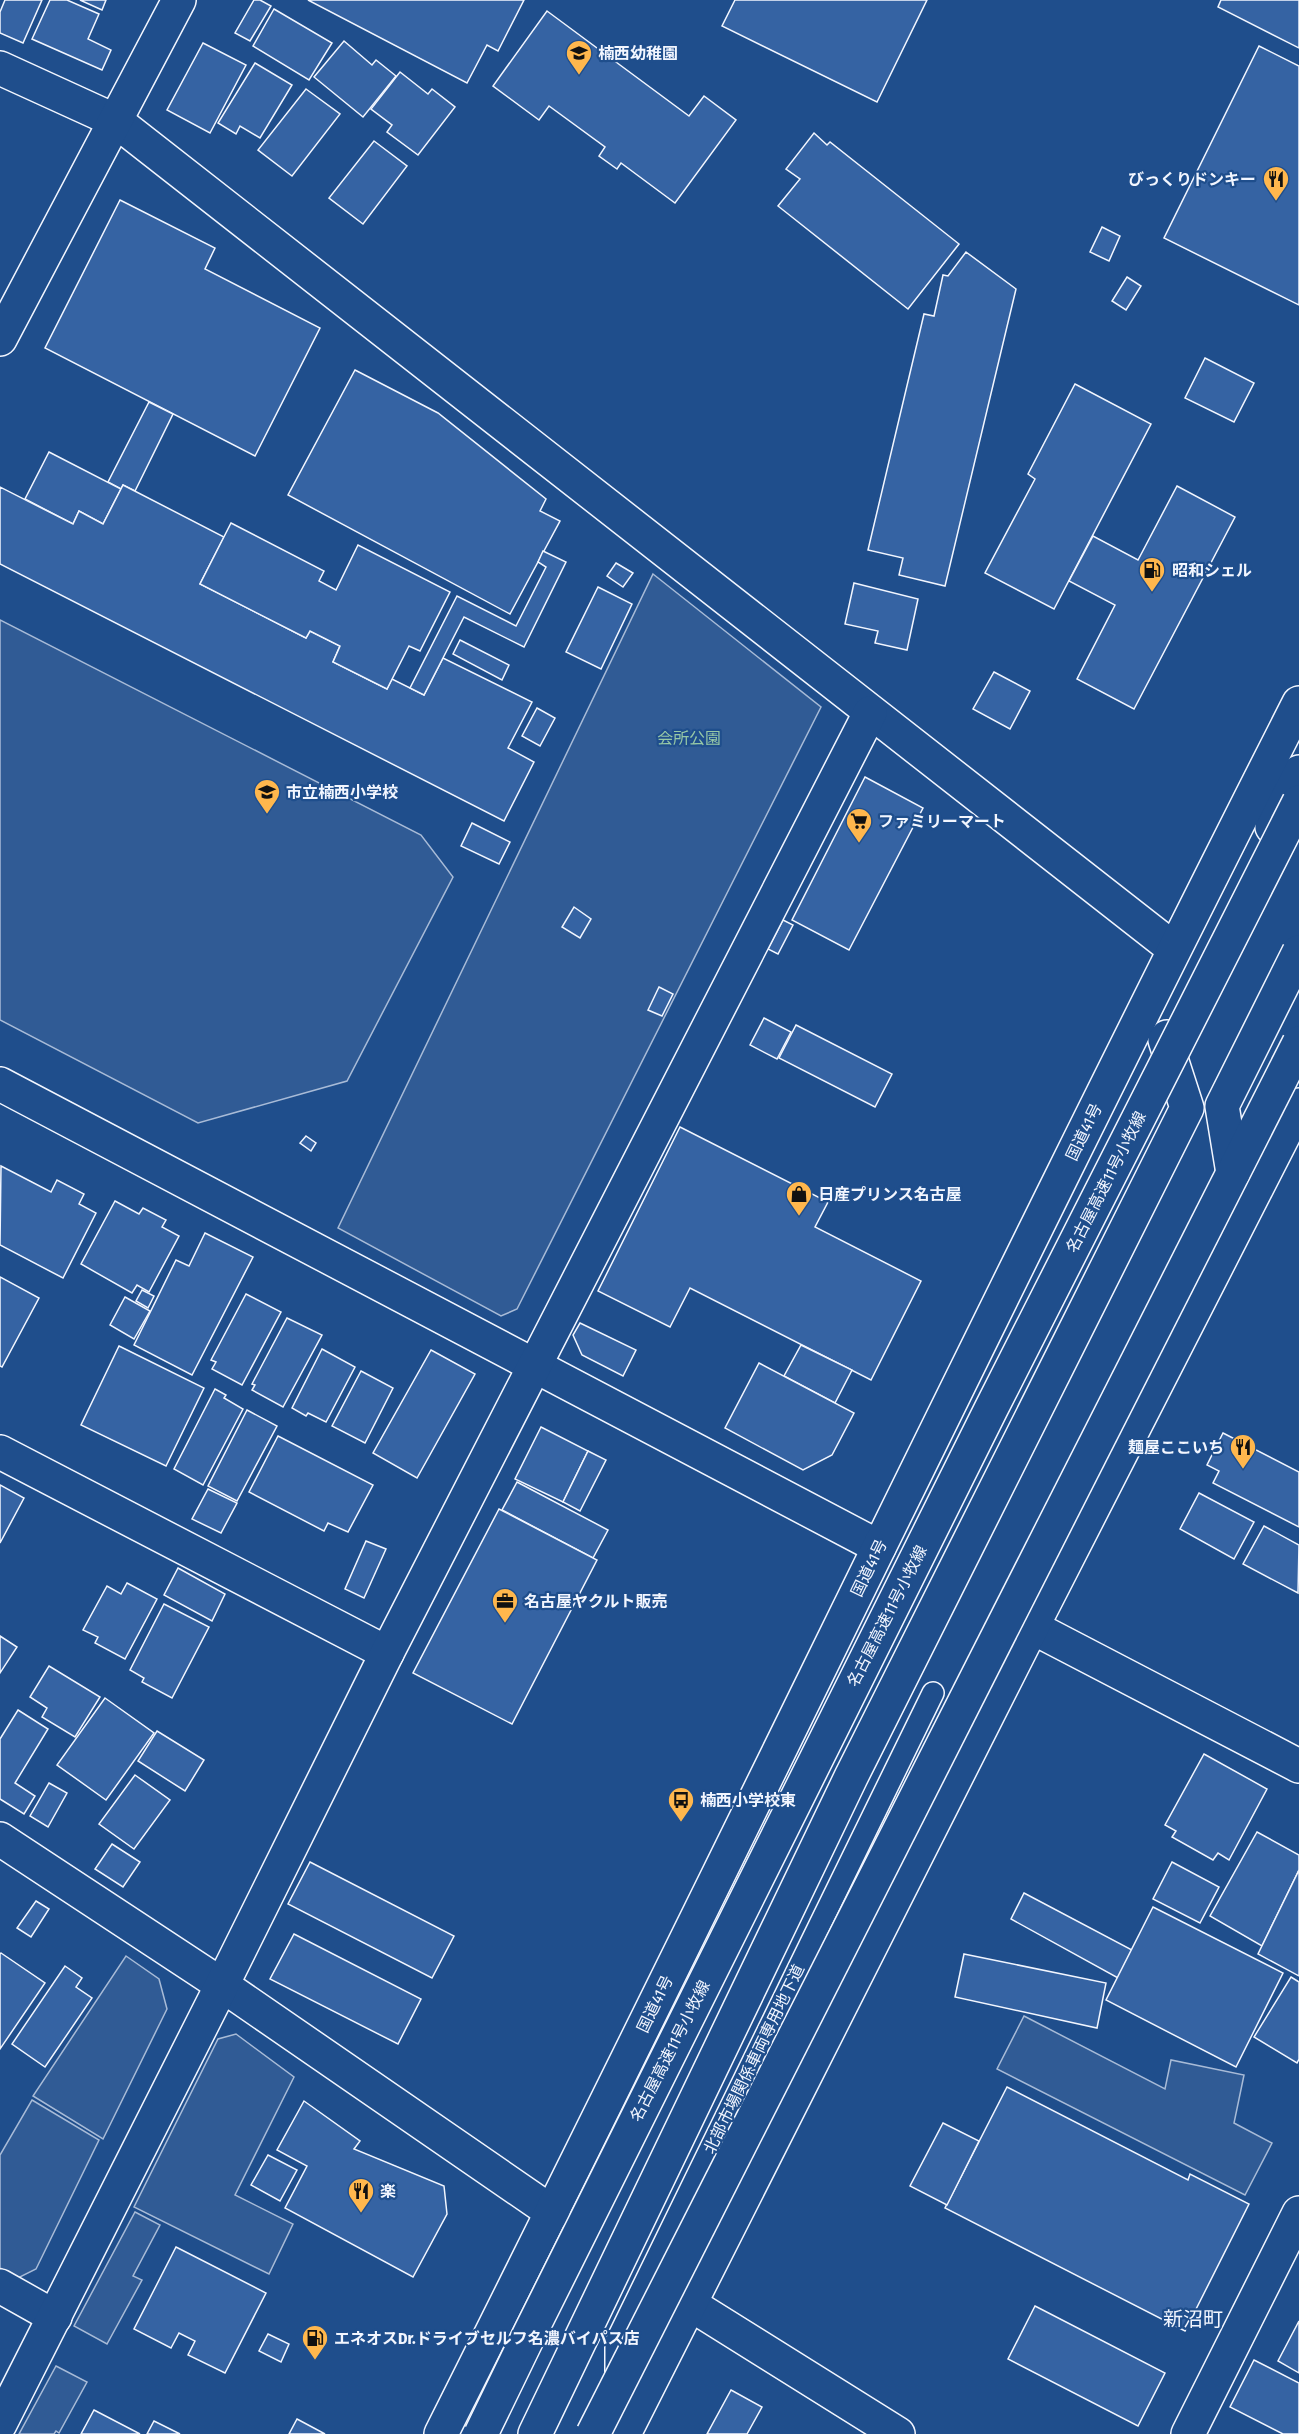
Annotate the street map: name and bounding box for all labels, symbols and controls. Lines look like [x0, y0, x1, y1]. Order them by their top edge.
school or university icon: 楠西幼稚園 [564, 38, 594, 76]
place label: 楠西幼稚園 [598, 44, 678, 63]
restaurant icon: びっくりドンキー [1261, 164, 1291, 202]
place label: びっくりドンキー [1128, 170, 1256, 189]
fuel station icon: 昭和シェル [1137, 555, 1167, 593]
place label: 昭和シェル [1172, 561, 1252, 580]
park label: 会所公園 [657, 729, 721, 748]
school or university icon: 市立楠西小学校 [252, 777, 282, 815]
place label: 市立楠西小学校 [286, 783, 398, 802]
supermarket icon: ファミリーマート [844, 806, 874, 844]
place label: ファミリーマート [878, 812, 1006, 831]
street label: 国道41号 [1062, 1100, 1106, 1164]
street label: 名古屋高速11号小牧線 [1062, 1108, 1150, 1256]
shop icon: 日産プリンス名古屋 [784, 1179, 814, 1217]
place label: 日産プリンス名古屋 [818, 1185, 962, 1204]
restaurant icon: 麺屋ここいち [1228, 1432, 1258, 1470]
place label: 麺屋ここいち [1128, 1438, 1224, 1457]
street label: 国道41号 [847, 1536, 891, 1600]
street label: 名古屋高速11号小牧線 [843, 1542, 931, 1690]
office icon: 名古屋ヤクルト販売 [490, 1586, 520, 1624]
place label: 名古屋ヤクルト販売 [524, 1592, 668, 1611]
bus stop icon: 楠西小学校東 [666, 1785, 696, 1823]
place label: 楠西小学校東 [700, 1791, 796, 1810]
street label: 北部市場関係車両専用地下道 [700, 1961, 808, 2157]
street label: 国道41号 [633, 1972, 677, 2036]
street label: 名古屋高速11号小牧線 [626, 1977, 714, 2125]
restaurant icon: 楽 [346, 2176, 376, 2214]
place label: 楽 [380, 2182, 396, 2201]
district label: 新沼町 [1163, 2307, 1223, 2331]
fuel station icon: エネオスDr.ドライブセルフ名濃バイパス店 [300, 2323, 330, 2361]
place label: エネオスDr.ドライブセルフ名濃バイパス店 [334, 2329, 639, 2348]

